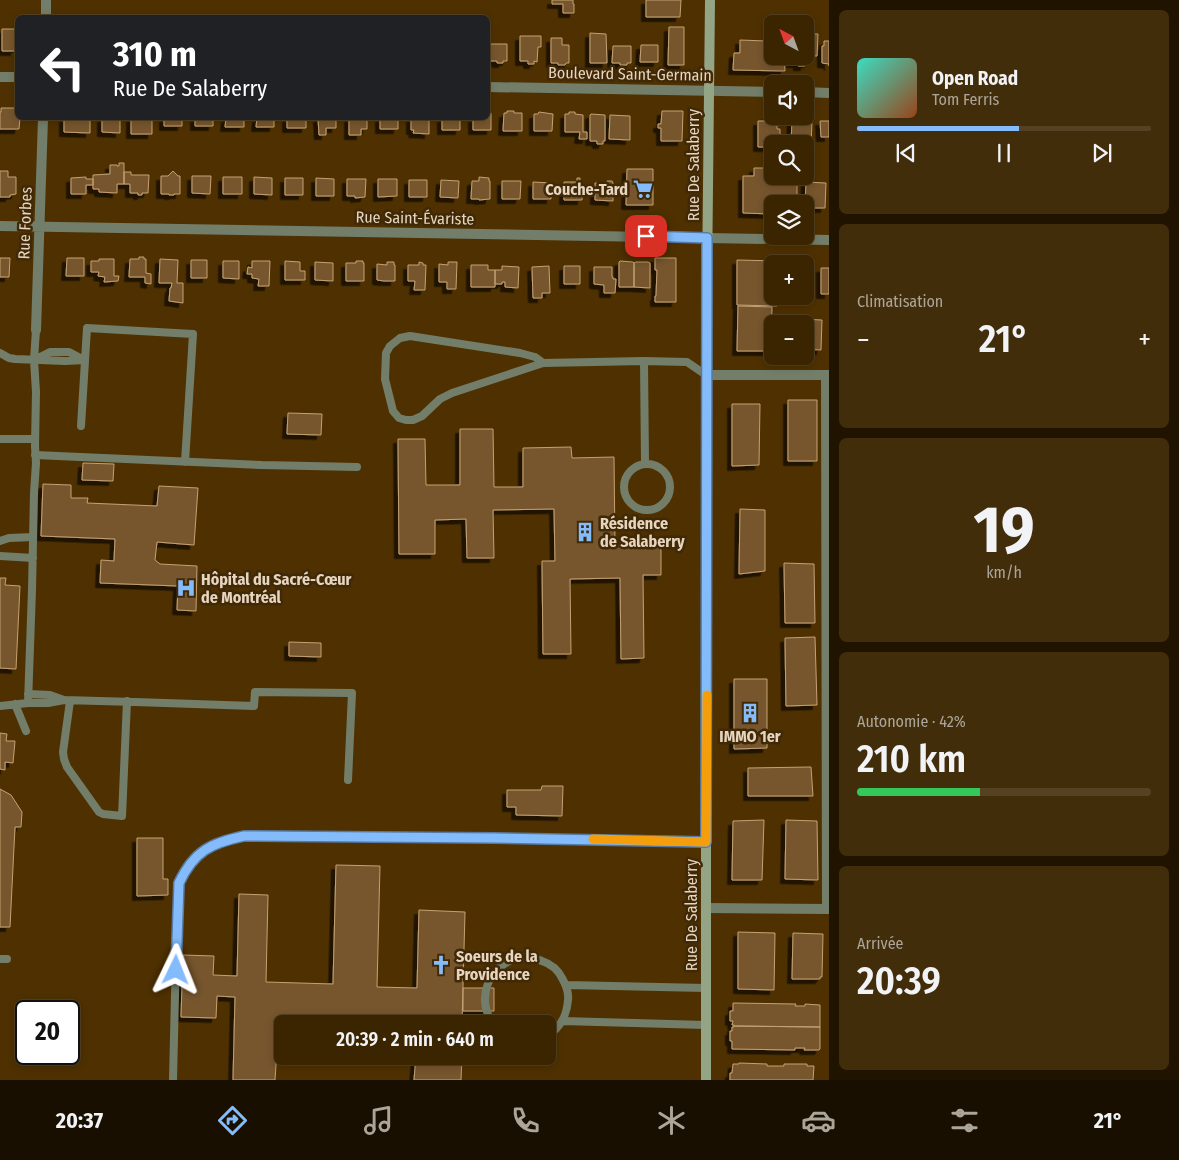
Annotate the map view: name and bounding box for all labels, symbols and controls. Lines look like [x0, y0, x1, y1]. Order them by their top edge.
north arrow [764, 15, 814, 65]
map controls [764, 15, 814, 365]
text: 310 m [113, 33, 197, 75]
icon: left [30, 35, 95, 100]
street label: Boulevard Saint-Germain [548, 63, 712, 85]
text: Open Road [932, 67, 1018, 90]
text: Rue De Salaberry [113, 75, 267, 102]
button: sound [764, 75, 814, 125]
text: Tom Ferris [932, 90, 999, 109]
street label: Rue De Salaberry [684, 108, 703, 221]
button: search [764, 135, 814, 185]
icon: previous [892, 139, 920, 167]
icon: pause [990, 139, 1018, 167]
icon: next [1088, 139, 1116, 167]
supermarket icon: Couche-Tard [632, 178, 654, 200]
place label: Couche-Tard [545, 180, 628, 199]
street label: Rue Forbes [14, 186, 36, 260]
button: layers [764, 195, 814, 245]
street label: Rue Saint-Évariste [355, 207, 475, 229]
pin [625, 215, 667, 257]
icon: arrive [632, 222, 660, 250]
button: + [764, 255, 814, 305]
text: Climatisation [857, 292, 943, 311]
button: − [764, 315, 814, 365]
text: 21° [979, 316, 1029, 362]
text: − [857, 323, 870, 356]
text: + [1138, 323, 1151, 356]
text: 19 [973, 491, 1035, 569]
place label: Résidence de Salaberry [600, 514, 685, 551]
building icon: Résidence de Salaberry [574, 521, 596, 543]
text: km/h [986, 563, 1022, 582]
place label: Hôpital du Sacré-Cœur de Montréal [201, 570, 352, 607]
hospital icon: Hôpital du Sacré-Cœur de Montréal [175, 577, 197, 599]
building icon: IMMO 1er [739, 702, 761, 724]
text: Autonomie · 42% [857, 712, 966, 731]
place label: IMMO 1er [719, 727, 781, 746]
text: 210 km [857, 736, 966, 782]
street label: Rue De Salaberry [682, 858, 701, 971]
text: Arrivée [857, 934, 903, 953]
position arrow [149, 943, 201, 995]
place label: Soeurs de la Providence [456, 947, 538, 984]
church icon: Soeurs de la Providence [430, 954, 452, 976]
text: 20:39 [857, 958, 941, 1004]
speed limit sign: 20 [15, 1000, 80, 1065]
text: 20:39 · 2 min · 640 m [336, 1028, 494, 1051]
icon: directions [215, 1103, 250, 1138]
icon: music [361, 1103, 396, 1138]
icon: phone [508, 1103, 543, 1138]
icon: climate [654, 1103, 689, 1138]
icon: car [801, 1103, 836, 1138]
icon: filters [947, 1103, 982, 1138]
text: 20:37 [56, 1107, 103, 1134]
text: 21° [1094, 1107, 1123, 1134]

